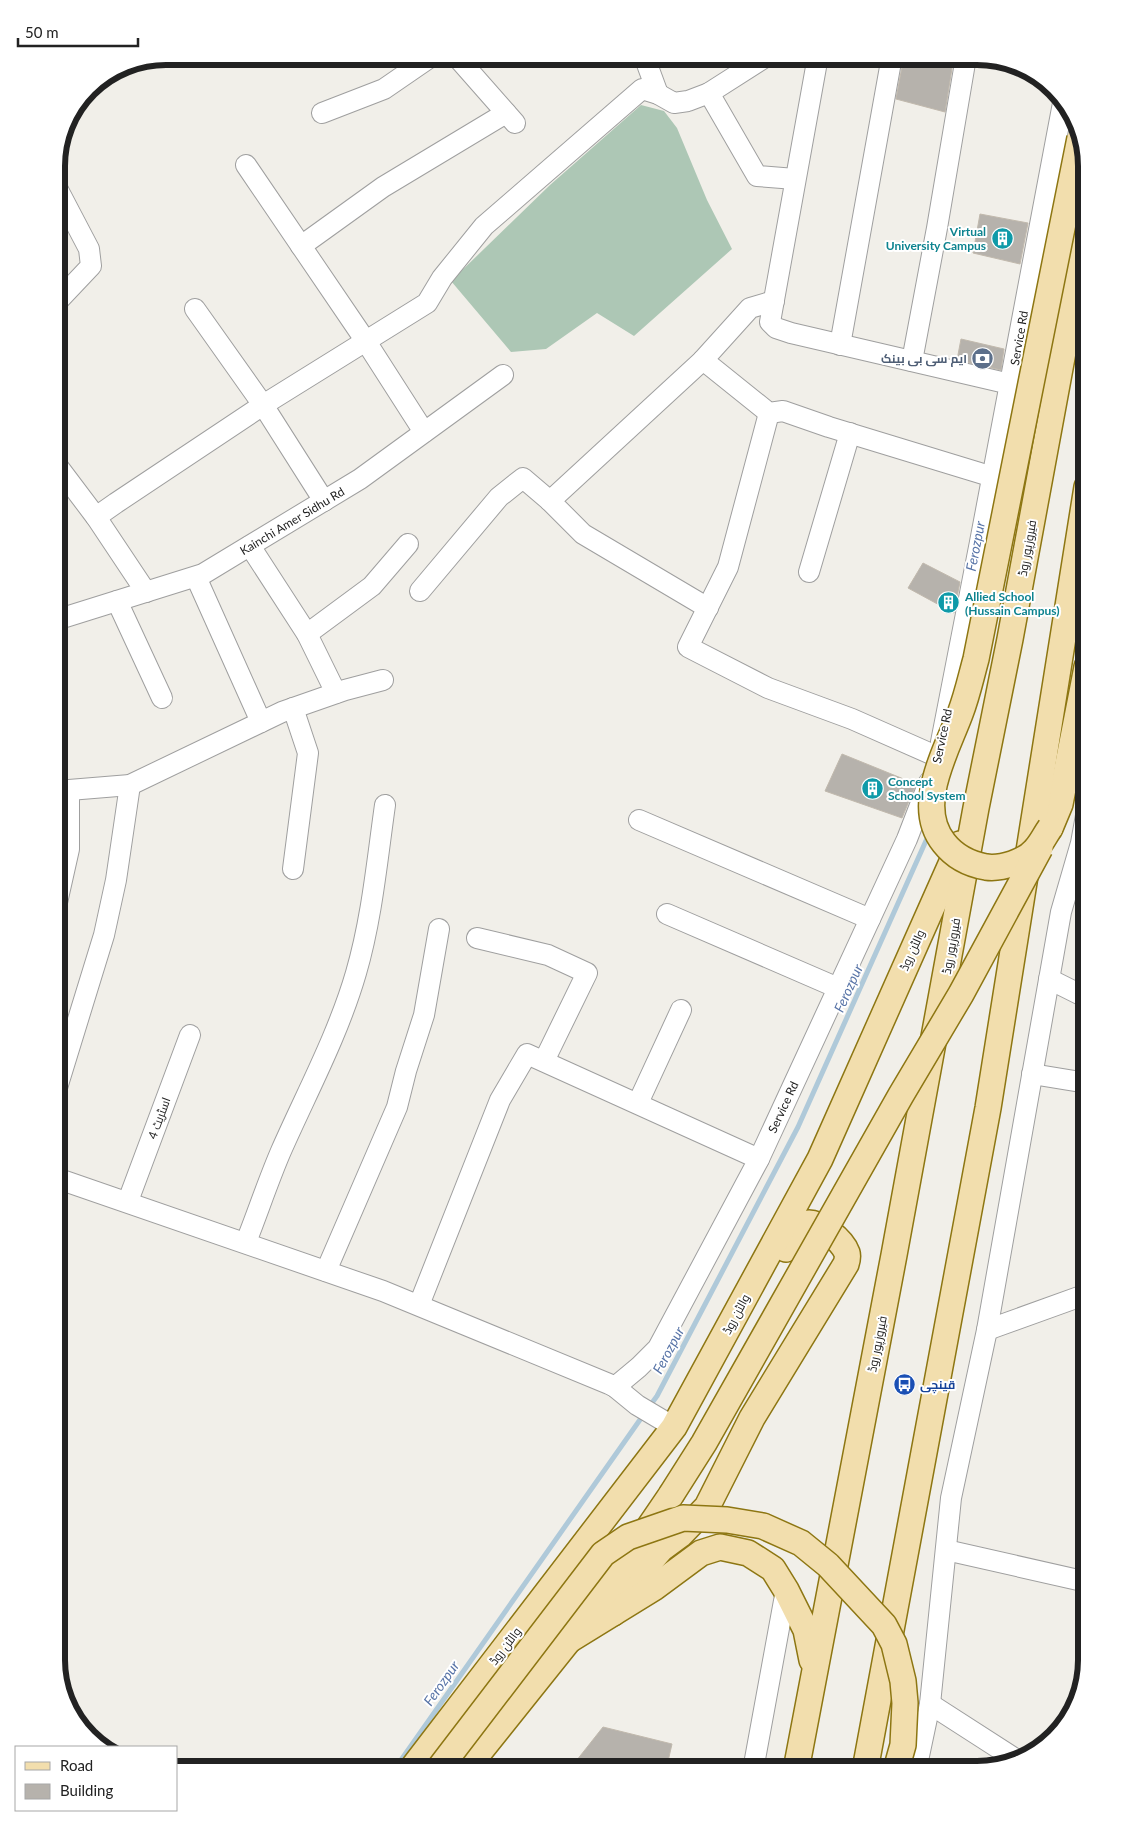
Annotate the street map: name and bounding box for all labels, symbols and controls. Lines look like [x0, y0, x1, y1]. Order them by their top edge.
scale bar [18, 15, 138, 47]
text: 50 m [25, 23, 59, 41]
place label: Virtual University Campus [886, 224, 986, 253]
building icon: Virtual University Campus [990, 226, 1014, 250]
street label: Service Rd [1007, 310, 1031, 366]
bank icon: ایم سی بی بینک [971, 346, 995, 370]
place label: ایم سی بی بینک [881, 351, 967, 367]
street label: Kainchi Amer Sidhu Rd [237, 484, 347, 558]
water label: Ferozpur [962, 519, 988, 572]
street label: فیروزپور روڈ [1015, 519, 1041, 578]
place label: Allied School (Hussain Campus) [964, 589, 1060, 618]
building icon: Allied School (Hussain Campus) [937, 591, 961, 615]
street label: Service Rd [929, 707, 955, 765]
place label: Concept School System [888, 774, 965, 803]
building icon: Concept School System [860, 776, 884, 800]
street label: فیروزپور روڈ [939, 917, 965, 976]
street label: والٹن روڈ [896, 927, 928, 973]
water label: Ferozpur [830, 961, 866, 1015]
street label: Service Rd [765, 1079, 801, 1135]
street label: اسٹریٹ 4 [145, 1095, 173, 1141]
street label: والٹن روڈ [719, 1291, 753, 1337]
street label: فیروزپور روڈ [864, 1315, 892, 1374]
water label: Ferozpur [649, 1323, 687, 1376]
bus stop icon: قینچی [892, 1372, 916, 1396]
place label: قینچی [920, 1377, 955, 1394]
street label: والٹن روڈ [486, 1624, 524, 1668]
water label: Ferozpur [420, 1657, 463, 1709]
legend [15, 1746, 178, 1811]
text: Road [60, 1756, 93, 1774]
text: Building [60, 1781, 113, 1799]

